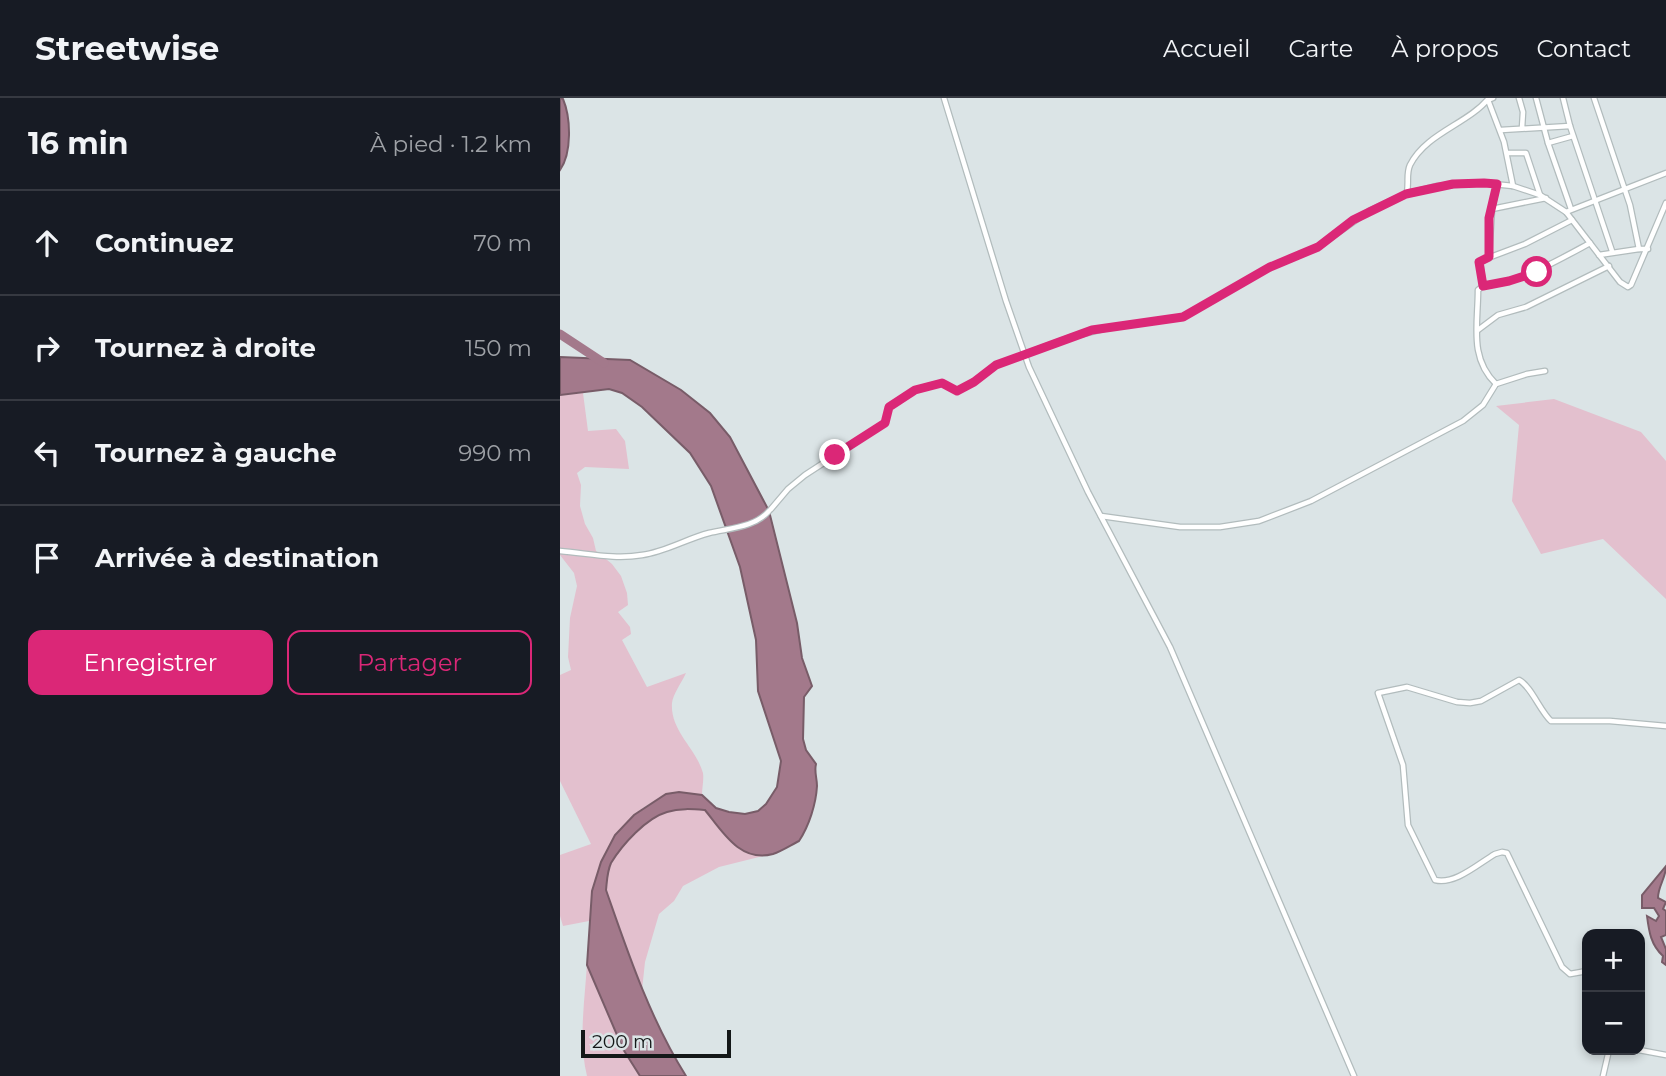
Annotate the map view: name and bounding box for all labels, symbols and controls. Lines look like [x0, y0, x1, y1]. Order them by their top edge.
text: Streetwise [35, 28, 219, 68]
text: Accueil [1163, 34, 1250, 63]
text: Carte [1288, 34, 1353, 63]
text: À propos [1391, 34, 1498, 63]
text: Contact [1536, 34, 1631, 63]
text: 16 min [28, 125, 129, 162]
text: À pied · 1.2 km [370, 130, 532, 158]
icon: ahead [28, 224, 66, 262]
text: Continuez [95, 227, 234, 259]
text: 70 m [473, 229, 532, 257]
route start [1521, 256, 1552, 287]
icon: right [28, 329, 66, 367]
text: Tournez à droite [95, 332, 316, 364]
text: 150 m [465, 334, 532, 362]
icon: left [28, 434, 66, 472]
text: Tournez à gauche [95, 437, 337, 469]
text: 990 m [458, 439, 532, 467]
route end [819, 439, 850, 470]
icon: arrive [28, 539, 66, 577]
text: Arrivée à destination [95, 542, 379, 574]
button: Enregistrer [28, 630, 273, 695]
button: Partager [287, 630, 532, 695]
map controls [1582, 929, 1645, 1055]
button: + [1582, 929, 1645, 992]
button: − [1582, 992, 1645, 1055]
scale bar [581, 1027, 732, 1059]
text: 200 m [592, 1030, 653, 1053]

